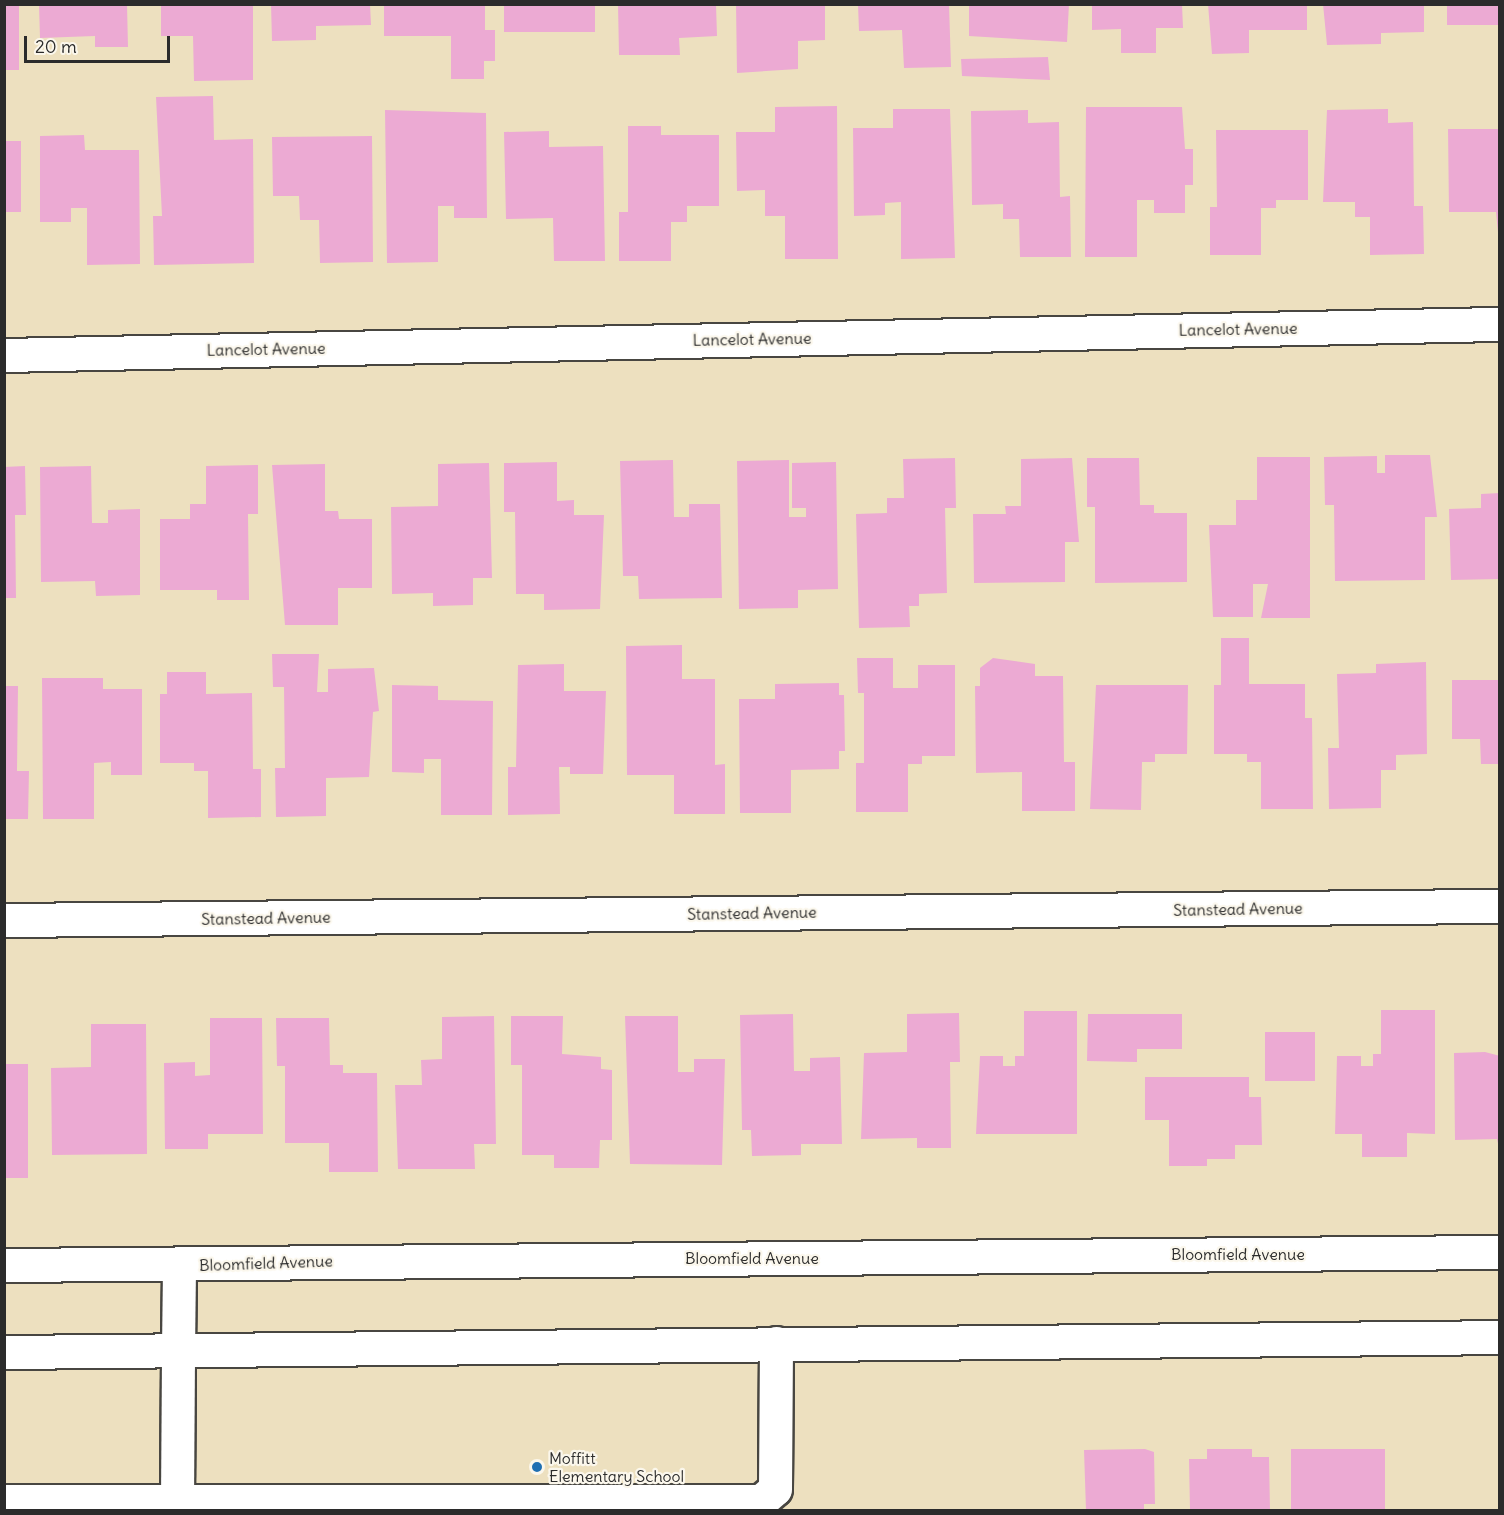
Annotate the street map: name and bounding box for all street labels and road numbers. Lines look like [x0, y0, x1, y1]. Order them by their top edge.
street label: Lancelot Avenue [1178, 318, 1298, 340]
street label: Lancelot Avenue [692, 328, 812, 350]
street label: Lancelot Avenue [206, 338, 326, 360]
street label: Stanstead Avenue [1173, 898, 1303, 920]
street label: Stanstead Avenue [687, 902, 817, 924]
street label: Stanstead Avenue [201, 907, 331, 929]
street label: Bloomfield Avenue [1171, 1244, 1305, 1264]
street label: Bloomfield Avenue [685, 1248, 819, 1268]
street label: Bloomfield Avenue [199, 1251, 333, 1275]

